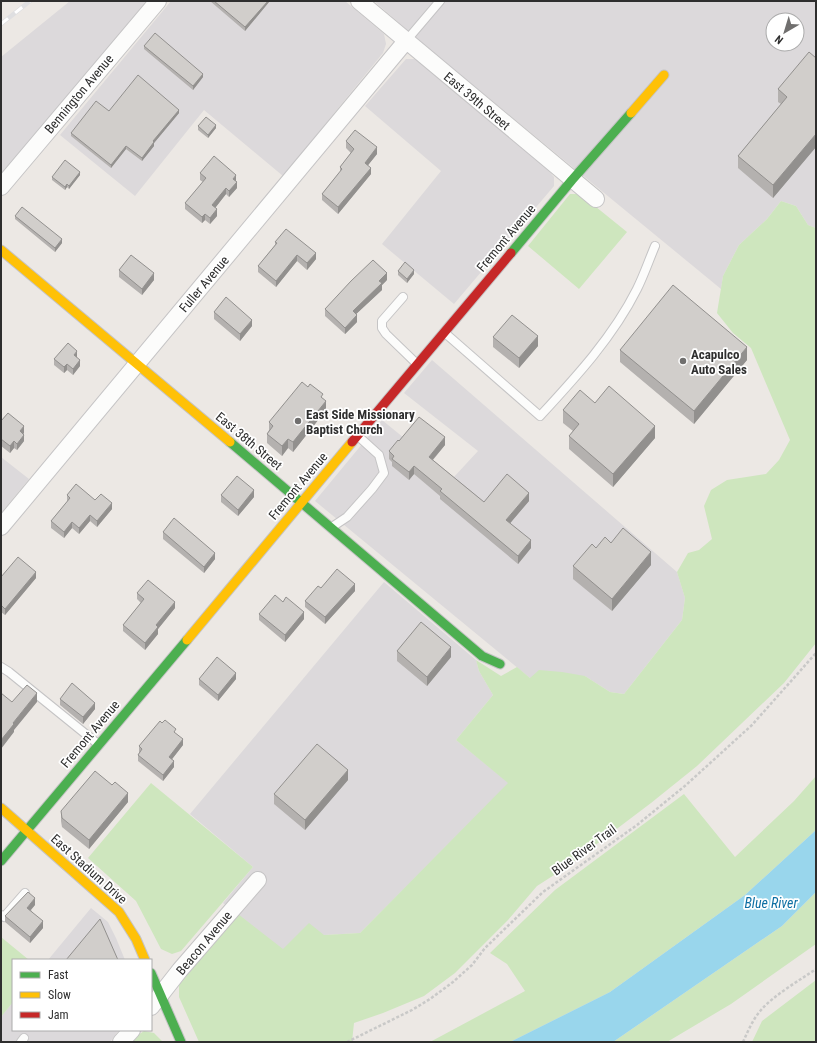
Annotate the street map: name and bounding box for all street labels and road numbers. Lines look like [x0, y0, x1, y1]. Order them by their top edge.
street label: Bennington Avenue [42, 51, 116, 137]
street label: East 39th Street [441, 69, 513, 133]
street label: Fremont Avenue [474, 201, 538, 275]
street label: Fuller Avenue [176, 253, 232, 315]
street label: East 38th Street [213, 409, 285, 473]
street label: Fremont Avenue [266, 449, 330, 523]
street label: Fremont Avenue [58, 697, 122, 771]
street label: Blue River Trail [549, 822, 619, 878]
street label: East Stadium Drive [48, 831, 130, 907]
street label: Beacon Avenue [173, 908, 235, 978]

